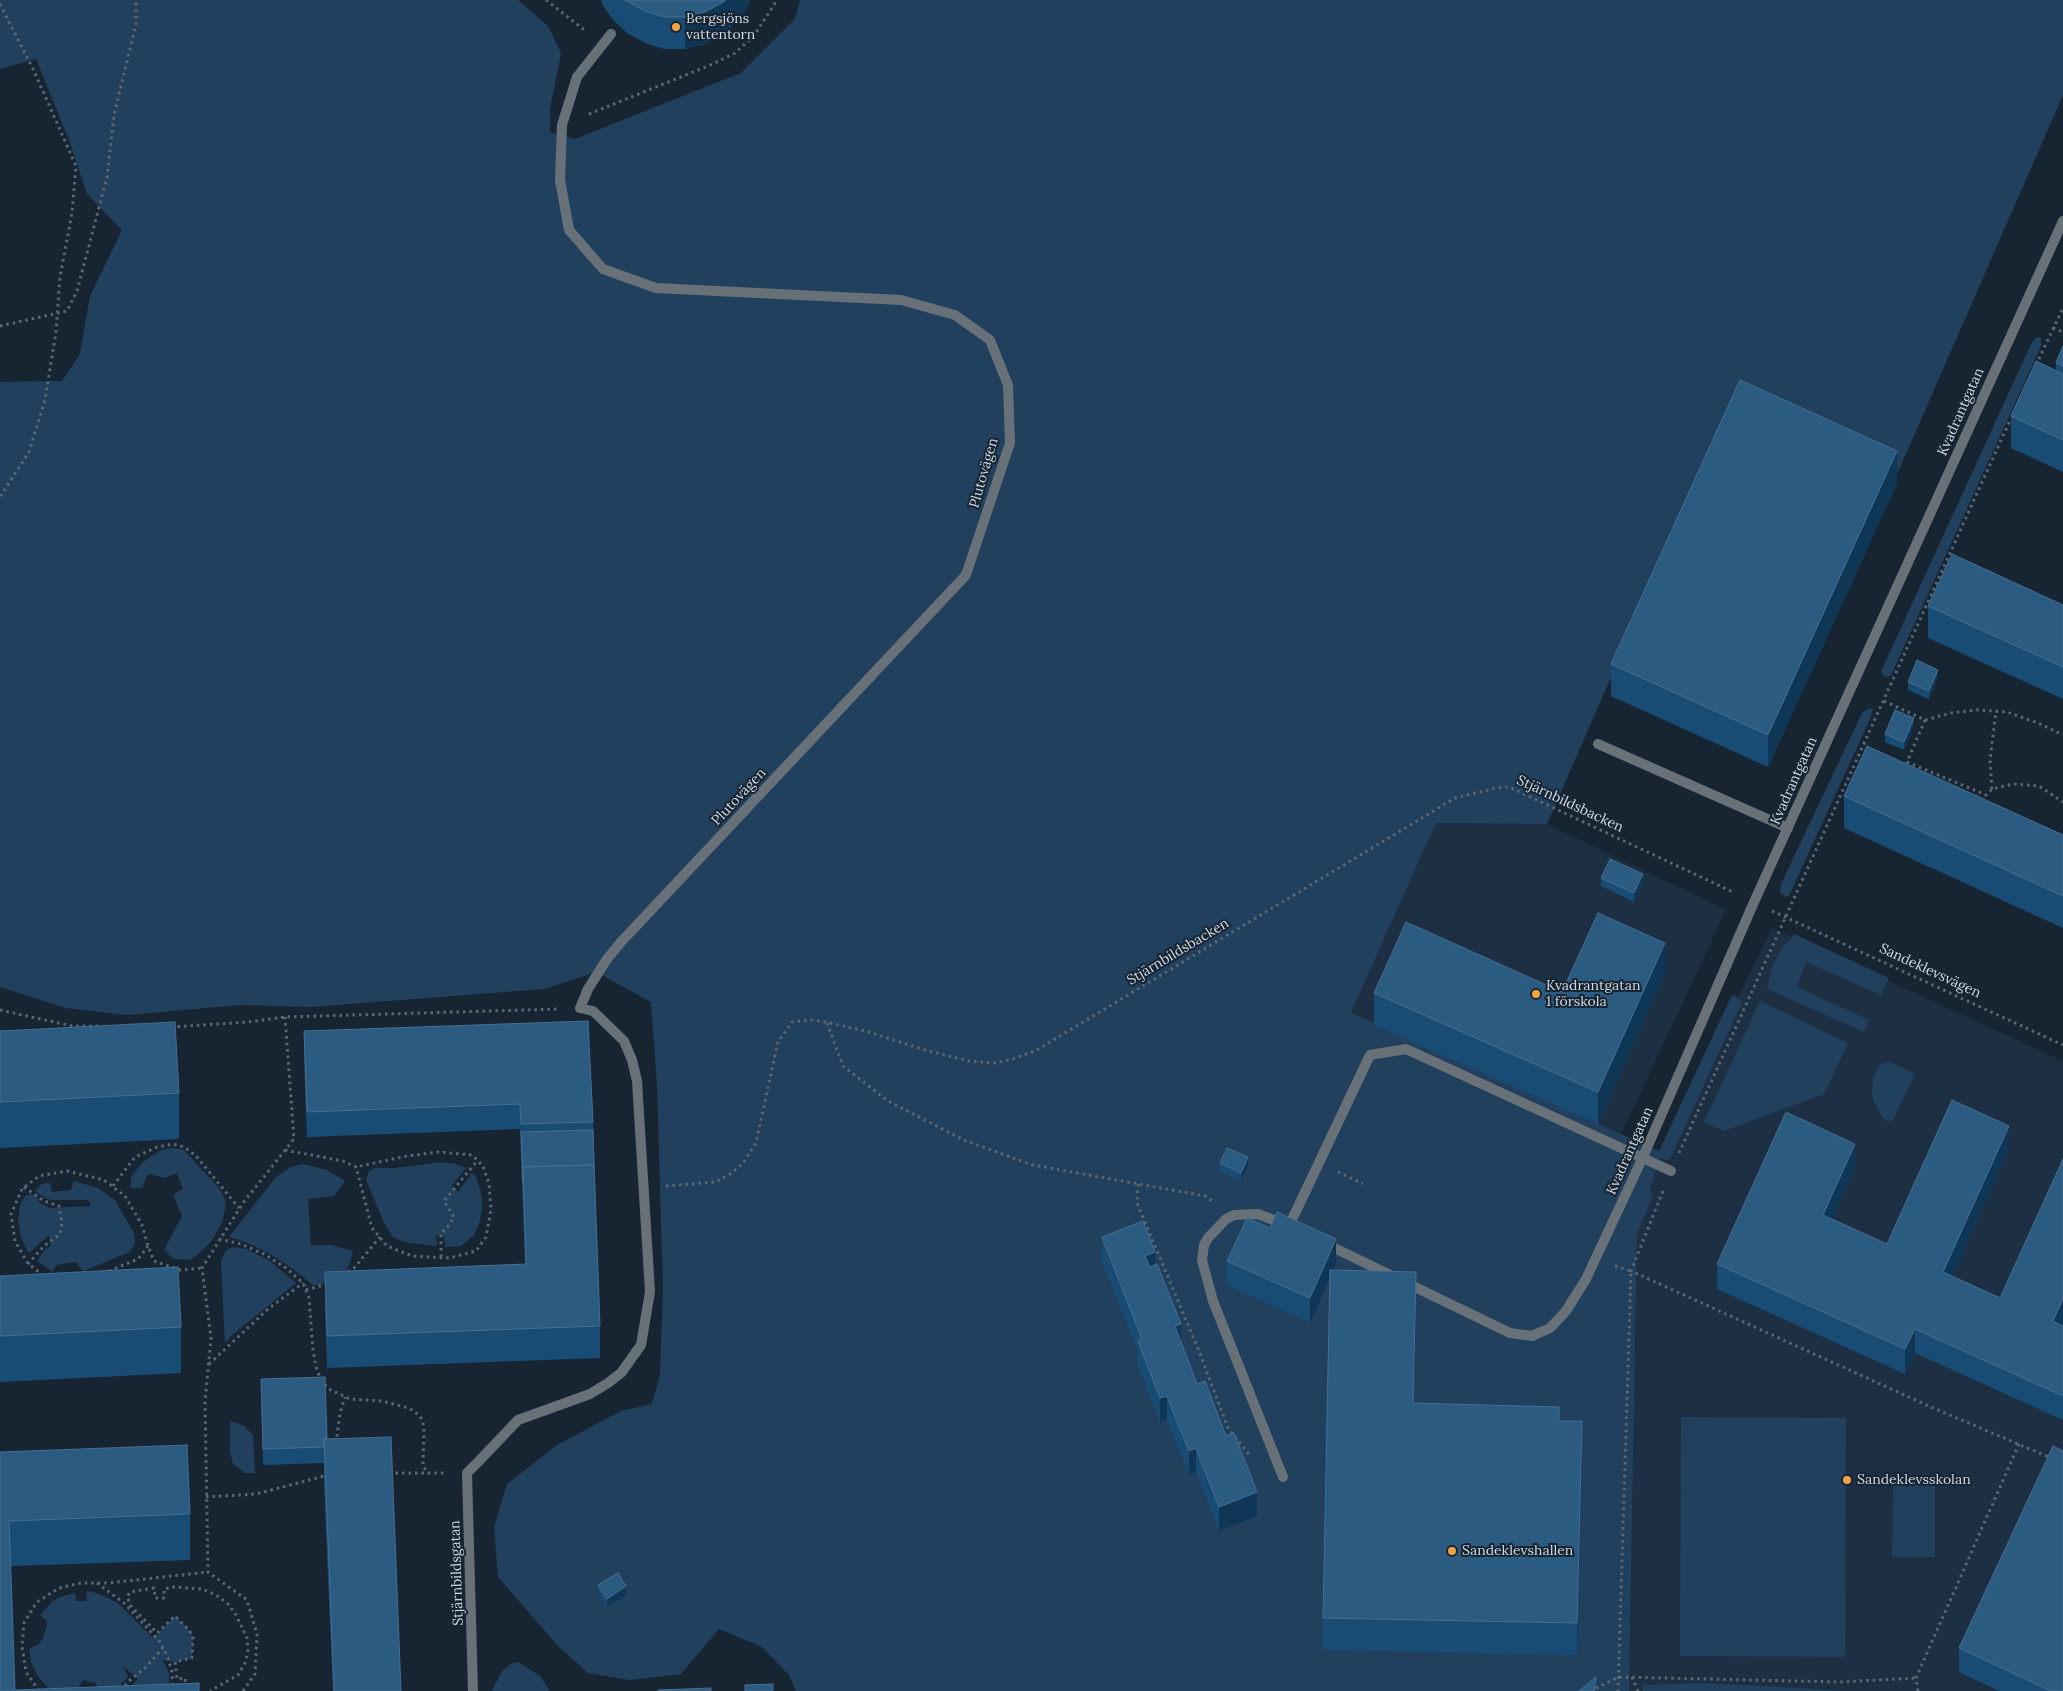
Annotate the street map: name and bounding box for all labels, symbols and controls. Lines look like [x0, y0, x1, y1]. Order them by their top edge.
place label: Bergsjöns vattentorn [686, 11, 755, 44]
marker: Bergsjöns vattentorn [670, 21, 682, 33]
street label: Kvadrantgatan [1934, 365, 1988, 459]
street label: Plutovägen [966, 436, 1002, 510]
street label: Kvadrantgatan [1767, 734, 1821, 828]
street label: Plutovägen [708, 765, 770, 829]
street label: Stjärnbildsbacken [1514, 772, 1626, 836]
street label: Stjärnbildsbacken [1124, 915, 1232, 989]
street label: Sandeklevsvägen [1877, 940, 1983, 1002]
place label: Kvadrantgatan 1 förskola [1546, 978, 1640, 1010]
marker: Kvadrantgatan 1 förskola [1530, 988, 1542, 1000]
street label: Kvadrantgatan [1603, 1104, 1657, 1198]
place label: Sandeklevsskolan [1857, 1472, 1971, 1488]
marker: Sandeklevsskolan [1841, 1474, 1853, 1486]
street label: Stjärnbildsgatan [447, 1520, 467, 1626]
place label: Sandeklevshallen [1462, 1543, 1573, 1559]
marker: Sandeklevshallen [1446, 1545, 1458, 1557]

